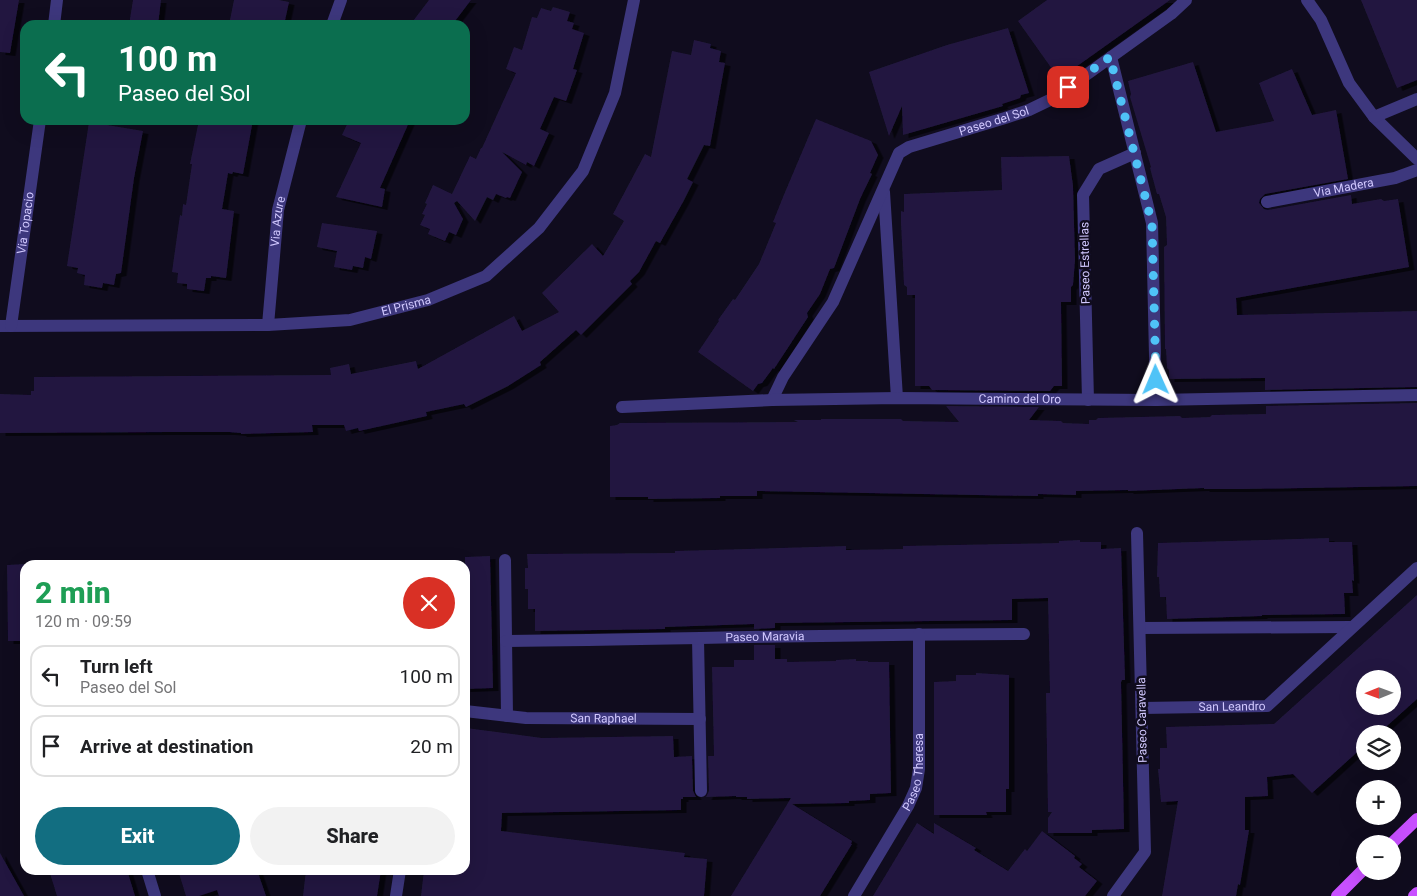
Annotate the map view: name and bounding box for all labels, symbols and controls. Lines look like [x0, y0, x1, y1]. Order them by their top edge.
text: 100 m [118, 39, 217, 80]
icon: left [35, 40, 100, 105]
pin [1047, 66, 1089, 108]
icon: arrive [1054, 73, 1082, 101]
text: Paseo del Sol [118, 81, 251, 106]
street label: Paseo del Sol [957, 104, 1031, 139]
street label: Via Madera [1313, 175, 1375, 200]
street label: Via Topacio [14, 191, 37, 255]
street label: Via Azure [268, 195, 288, 247]
street label: Paseo Estrellas [1077, 222, 1093, 304]
street label: El Prisma [380, 293, 432, 319]
position arrow [1129, 353, 1181, 405]
street label: Camino del Oro [979, 392, 1061, 406]
text: 2 min [35, 575, 111, 610]
button: close [403, 577, 455, 629]
text: 120 m · 09:59 [35, 612, 132, 631]
street label: Paseo Maravia [725, 629, 805, 644]
text: Turn left [80, 655, 153, 678]
icon: left [37, 662, 65, 690]
text: 100 m [400, 665, 453, 688]
north arrow [1356, 670, 1401, 715]
map controls [1356, 670, 1401, 880]
street label: Paseo Caravella [1134, 677, 1150, 763]
text: Paseo del Sol [80, 678, 176, 697]
street label: San Leandro [1198, 699, 1266, 714]
street label: San Raphael [570, 711, 637, 726]
button: layers [1356, 725, 1401, 770]
icon: arrive [37, 732, 65, 760]
street label: Paseo Theresa [900, 733, 926, 814]
text: Arrive at destination [80, 735, 253, 758]
text: 20 m [410, 735, 453, 758]
button: + [1356, 780, 1401, 825]
button: Exit [35, 807, 240, 865]
button: Share [250, 807, 455, 865]
button: − [1356, 835, 1401, 880]

